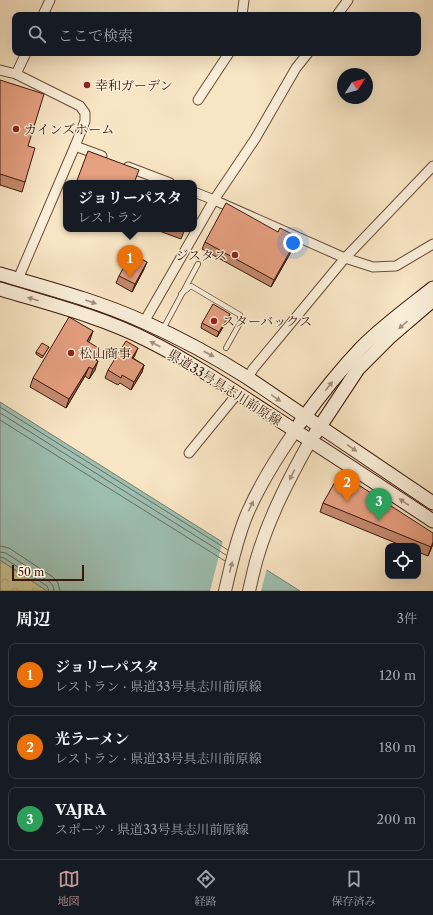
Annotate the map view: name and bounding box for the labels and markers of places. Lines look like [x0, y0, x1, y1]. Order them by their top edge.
place label: 幸和ガーデン [95, 77, 173, 93]
marker: 幸和ガーデン [82, 80, 92, 90]
place label: カインズホーム [24, 121, 114, 137]
marker: カインズホーム [11, 124, 21, 134]
pin: 1 [117, 245, 143, 278]
place label: ジスタス [175, 247, 227, 263]
marker: ジスタス [230, 250, 240, 260]
place label: スターバックス [222, 313, 312, 329]
marker: スターバックス [209, 316, 219, 326]
place label: 松山商事 [79, 345, 131, 361]
marker: 松山商事 [66, 348, 76, 358]
pin: 2 [334, 469, 360, 502]
pin: 3 [366, 488, 392, 521]

